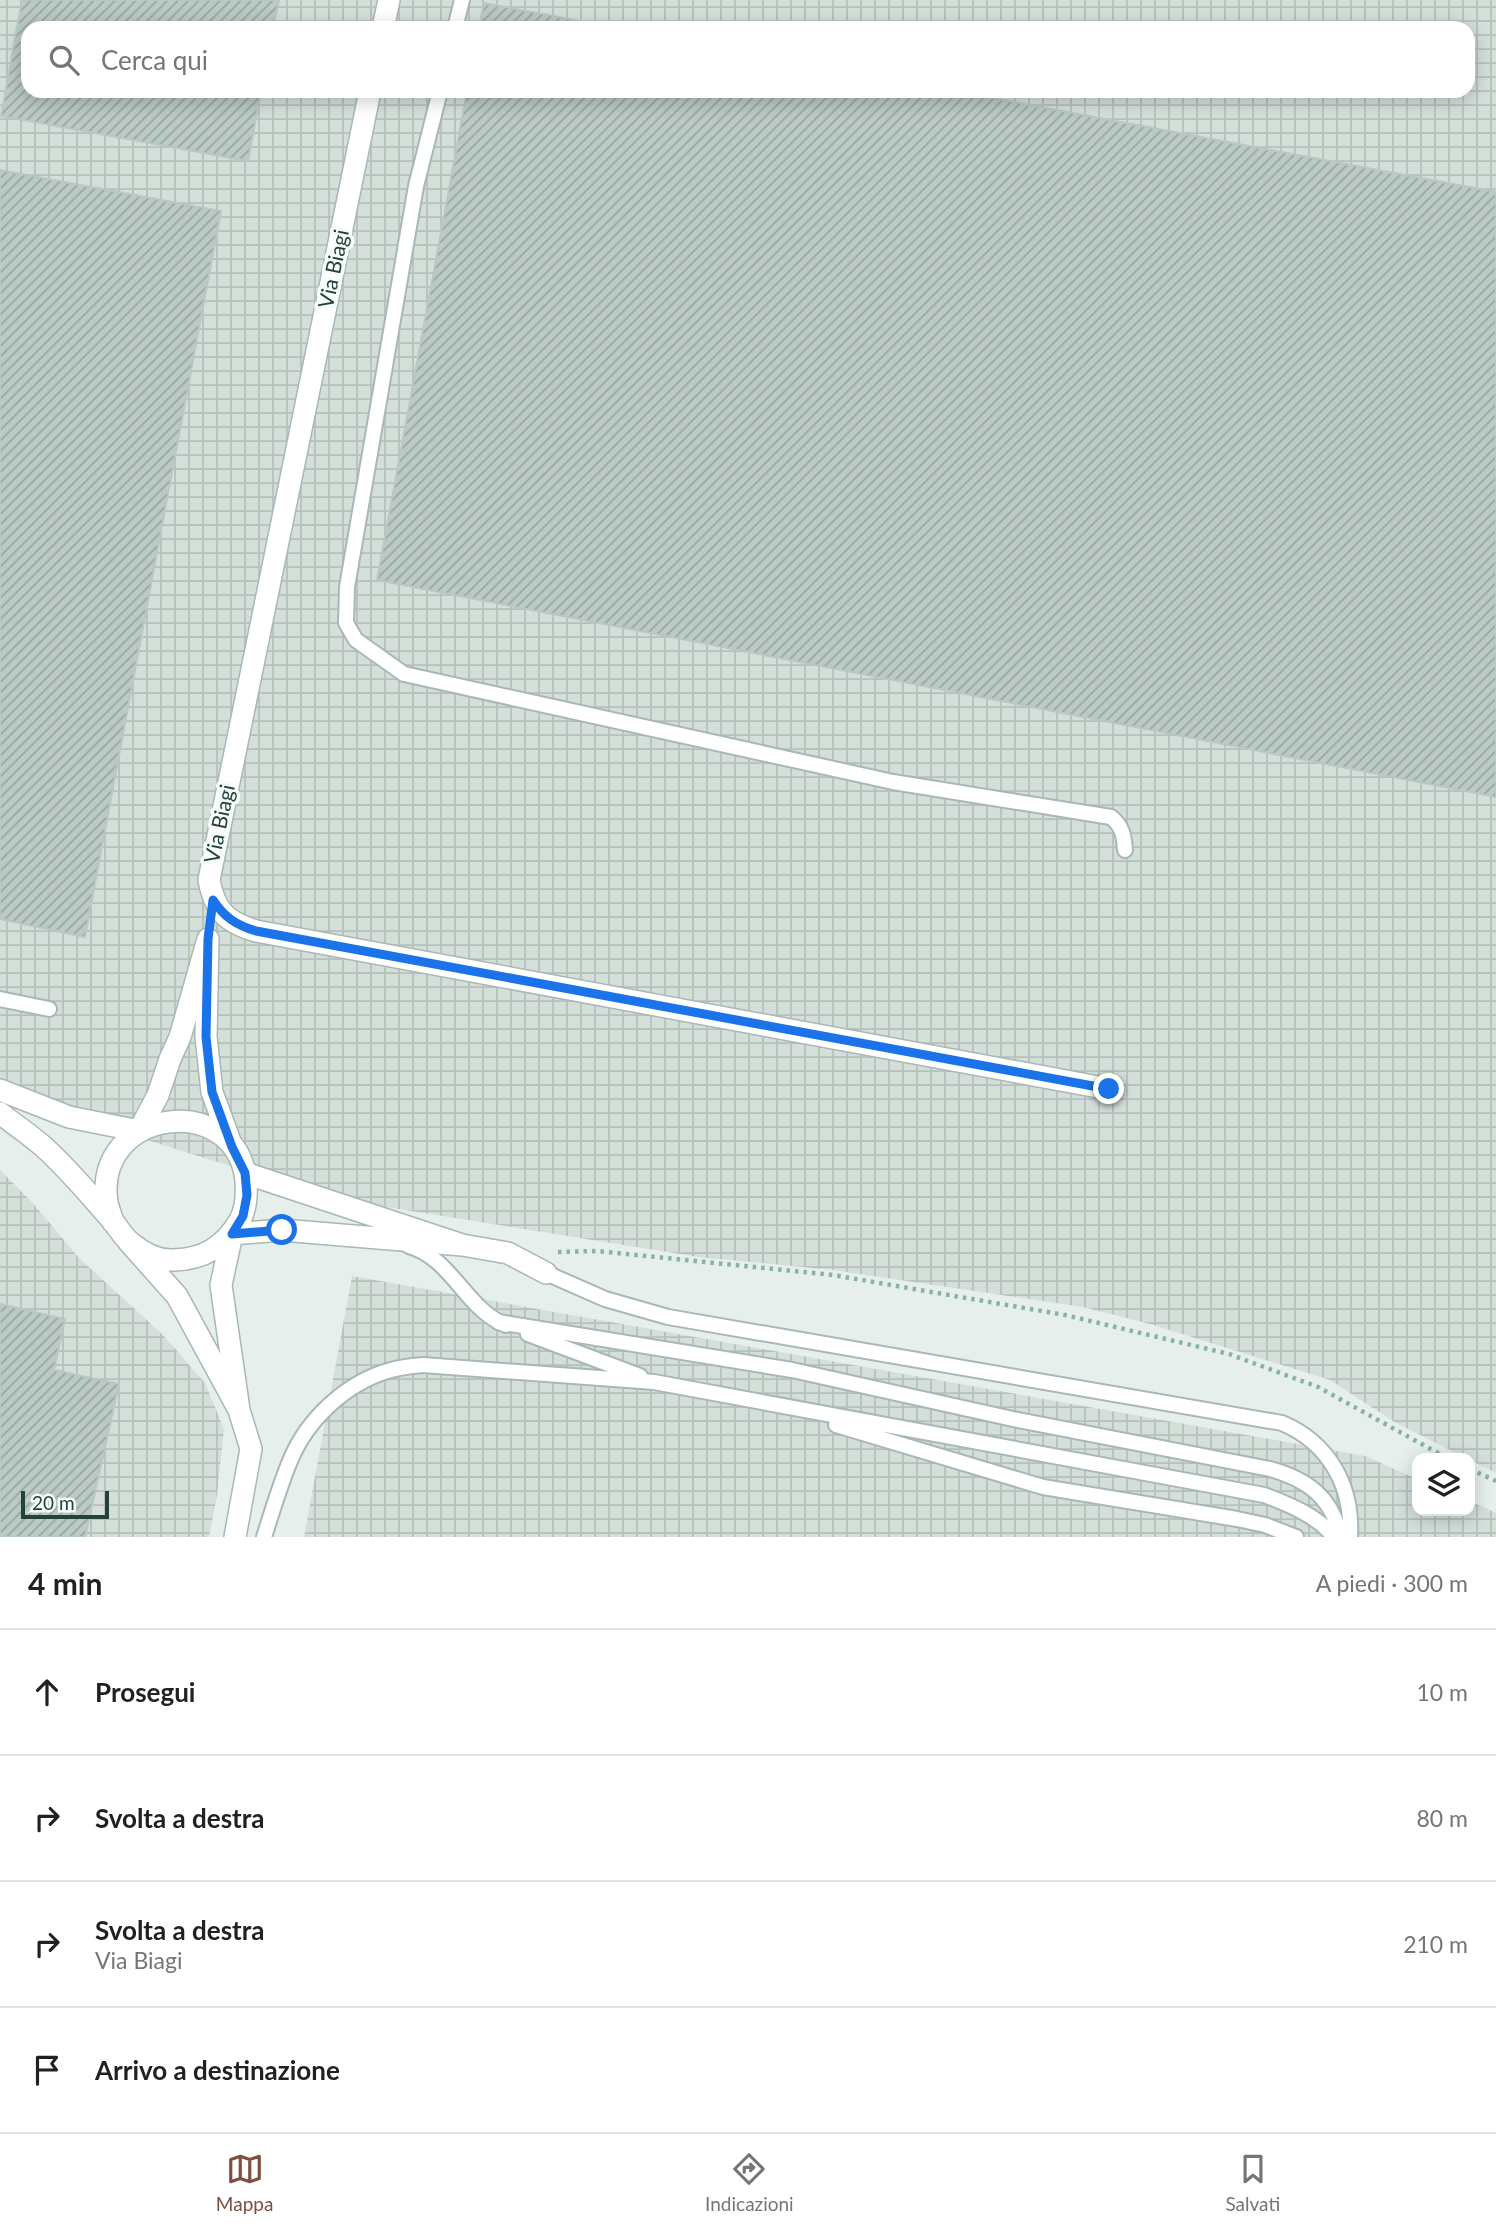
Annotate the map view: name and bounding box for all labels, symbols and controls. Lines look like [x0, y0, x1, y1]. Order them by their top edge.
search box [21, 21, 1475, 98]
icon: search [45, 41, 83, 79]
text: Cerca qui [101, 44, 208, 76]
street label: Via Biagi [312, 227, 353, 310]
street label: Via Biagi [198, 782, 239, 865]
route end [1093, 1073, 1124, 1104]
route start [266, 1214, 297, 1245]
map controls [1412, 1453, 1475, 1516]
button: layers [1412, 1453, 1475, 1516]
scale bar [21, 1488, 108, 1520]
text: 20 m [32, 1491, 75, 1514]
text: 4 min [28, 1565, 102, 1601]
text: A piedi · 300 m [1316, 1569, 1468, 1597]
icon: ahead [28, 1673, 66, 1711]
text: Prosegui [95, 1676, 195, 1708]
text: 10 m [1417, 1678, 1468, 1706]
icon: right [28, 1799, 66, 1837]
text: Svolta a destra [95, 1802, 265, 1834]
text: 80 m [1417, 1804, 1468, 1832]
text: Svolta a destra [95, 1914, 265, 1946]
icon: right [28, 1925, 66, 1963]
text: 210 m [1403, 1930, 1468, 1958]
text: Via Biagi [95, 1946, 182, 1974]
icon: arrive [28, 2051, 66, 2089]
text: Arrivo a destinazione [95, 2054, 340, 2086]
tab: Mappa [216, 2150, 273, 2215]
tab: Indicazioni [705, 2150, 794, 2215]
tab: Salvati [1225, 2150, 1280, 2215]

